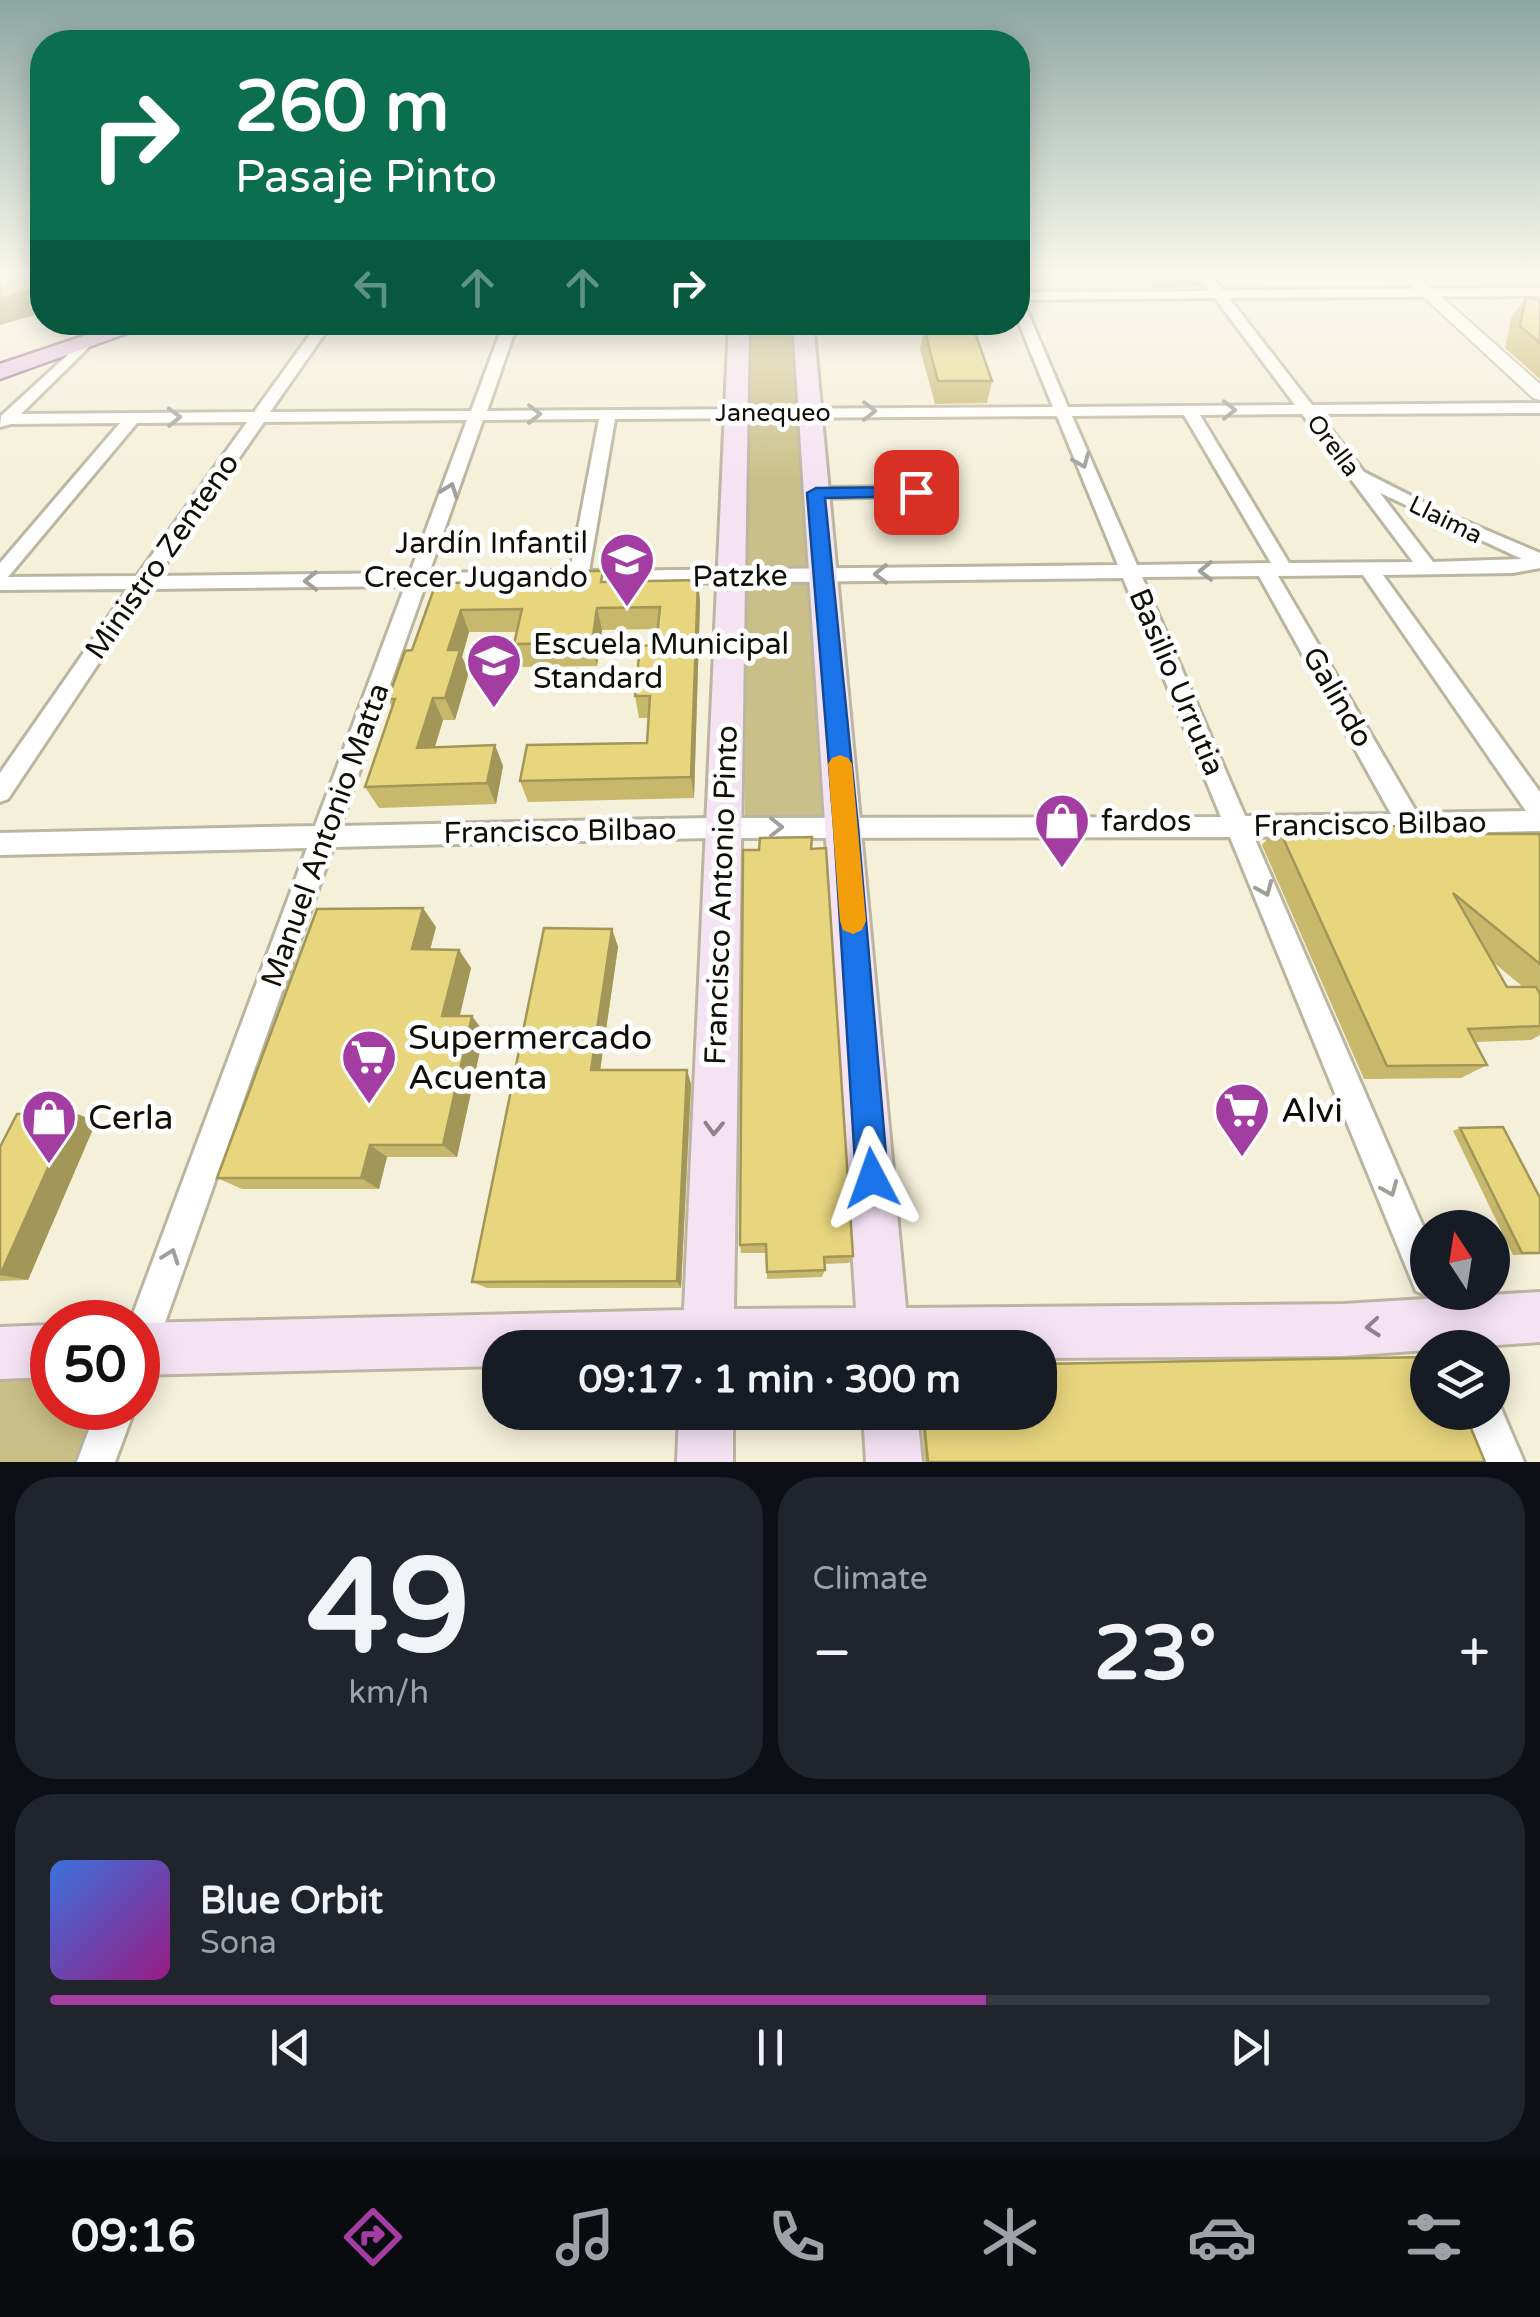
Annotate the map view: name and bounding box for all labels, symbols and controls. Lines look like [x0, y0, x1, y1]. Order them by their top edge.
text: 260 m [235, 66, 449, 150]
icon: right [70, 70, 200, 200]
text: Pasaje Pinto [235, 151, 497, 205]
icon: left [345, 260, 400, 315]
icon: ahead [450, 260, 505, 315]
icon: ahead [555, 260, 610, 315]
icon: right [660, 260, 715, 315]
street label: Janequeo [715, 398, 831, 428]
one-way arrow [1221, 399, 1237, 420]
one-way arrow [861, 401, 877, 422]
one-way arrow [528, 403, 543, 425]
one-way arrow [167, 406, 183, 427]
street label: Orella [1300, 409, 1366, 483]
street label: Ministro Zenteno [77, 446, 247, 667]
pin [874, 450, 959, 535]
one-way arrow [1070, 451, 1090, 469]
icon: arrive [889, 465, 944, 520]
one-way arrow [438, 483, 459, 500]
street label: Llaima [1404, 489, 1487, 550]
place label: Jardín Infantil Crecer Jugando [364, 525, 588, 596]
school or university icon: Jardín Infantil Crecer Jugando [597, 530, 657, 609]
street label: Patzke [692, 557, 788, 596]
one-way arrow [1197, 560, 1213, 581]
one-way arrow [872, 564, 888, 585]
one-way arrow [302, 570, 318, 592]
street label: Basilio Urrutia [1120, 583, 1233, 781]
place label: Escuela Municipal Standard [533, 626, 789, 697]
school or university icon: Escuela Municipal Standard [464, 631, 524, 710]
street label: Galindo [1294, 640, 1381, 754]
street label: Manuel Antonio Matta [253, 678, 398, 992]
street label: Francisco Antonio Pinto [697, 724, 746, 1066]
shop icon: fardos [1032, 791, 1092, 870]
place label: fardos [1101, 803, 1191, 840]
street label: Francisco Bilbao [1253, 804, 1487, 845]
street label: Francisco Bilbao [443, 811, 677, 852]
one-way arrow [769, 817, 785, 838]
one-way arrow [1253, 879, 1273, 896]
place label: Supermercado Acuenta [408, 1017, 652, 1099]
supermarket icon: Supermercado Acuenta [339, 1027, 399, 1106]
supermarket icon: Alvi [1212, 1080, 1272, 1159]
shop icon: Cerla [19, 1087, 79, 1166]
place label: Alvi [1281, 1090, 1343, 1132]
place label: Cerla [88, 1097, 173, 1139]
one-way arrow [704, 1121, 725, 1137]
position arrow [820, 1126, 924, 1230]
one-way arrow [1378, 1179, 1398, 1196]
north arrow [1410, 1210, 1510, 1310]
map controls [1410, 1210, 1510, 1430]
one-way arrow [159, 1248, 179, 1266]
speed limit sign: 50 [30, 1300, 160, 1430]
one-way arrow [1364, 1316, 1380, 1338]
button: layers [1410, 1330, 1510, 1430]
text: 09:17 · 1 min · 300 m [578, 1357, 961, 1403]
text: 49 [307, 1531, 470, 1687]
text: Climate [813, 1560, 928, 1598]
text: 23° [1094, 1609, 1217, 1699]
text: − [813, 1621, 852, 1687]
text: + [1459, 1621, 1490, 1687]
text: km/h [349, 1674, 429, 1712]
text: Blue Orbit [200, 1878, 383, 1924]
text: Sona [200, 1924, 277, 1962]
icon: previous [263, 2020, 318, 2075]
icon: pause [743, 2020, 798, 2075]
icon: next [1223, 2020, 1278, 2075]
icon: directions [338, 2202, 408, 2272]
icon: music [550, 2202, 620, 2272]
icon: phone [762, 2202, 832, 2272]
icon: climate [975, 2202, 1045, 2272]
icon: car [1187, 2202, 1257, 2272]
icon: filters [1399, 2202, 1469, 2272]
text: 09:16 [71, 2210, 196, 2264]

